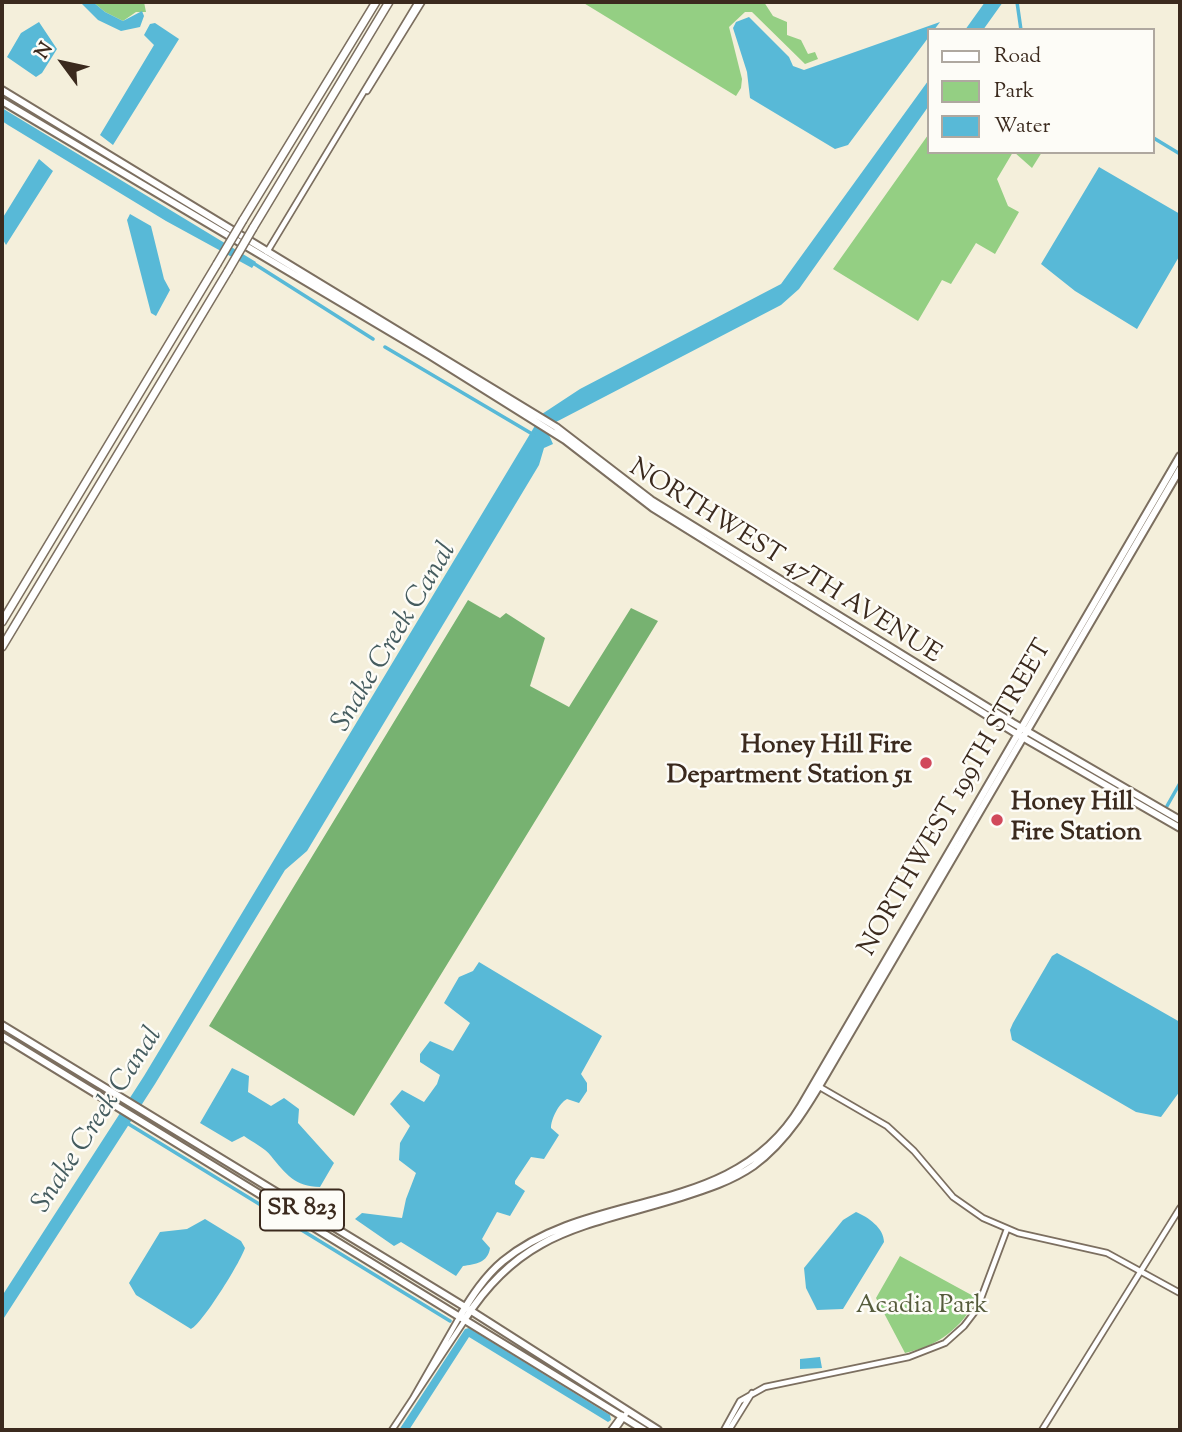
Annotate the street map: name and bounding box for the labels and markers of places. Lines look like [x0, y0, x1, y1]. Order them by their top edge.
place label: Honey Hill Fire Department Station 51 [667, 732, 912, 794]
marker: Honey Hill Fire Department Station 51 [918, 755, 934, 771]
place label: Honey Hill Fire Station [1011, 789, 1142, 850]
marker: Honey Hill Fire Station [989, 812, 1005, 828]

